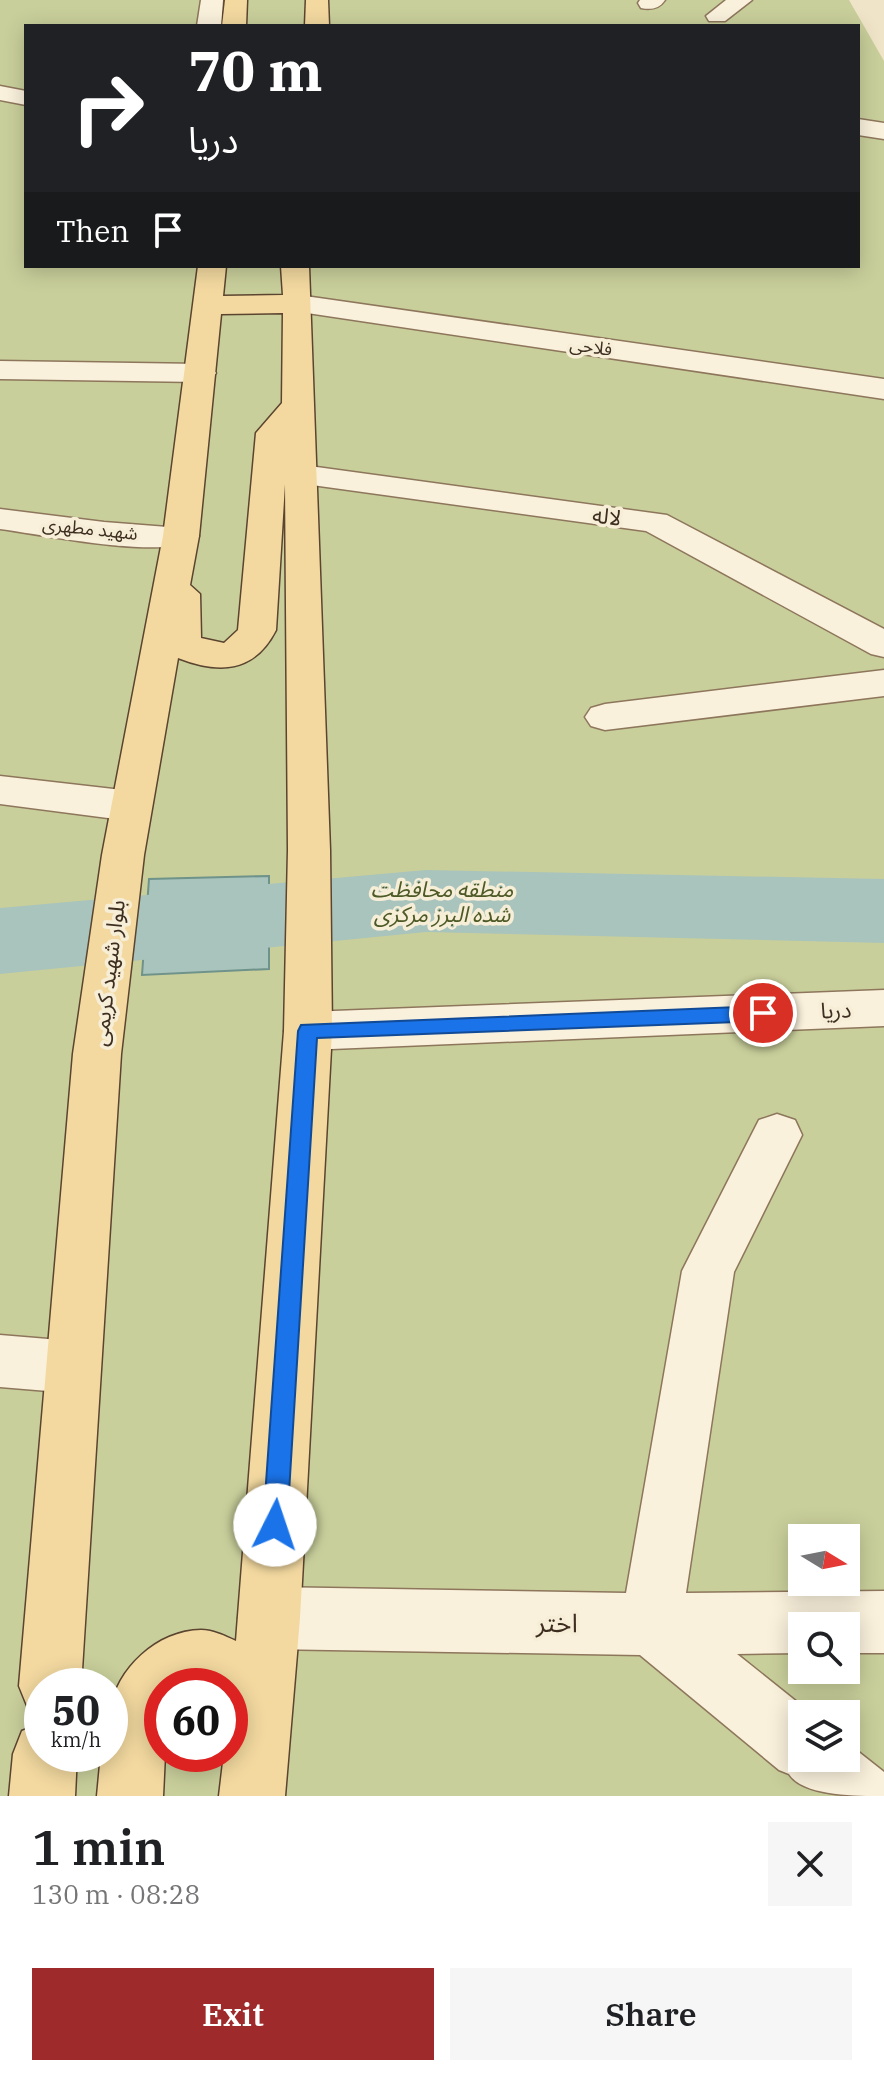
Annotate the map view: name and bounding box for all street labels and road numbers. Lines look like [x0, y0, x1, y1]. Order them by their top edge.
street label: فلاحی [568, 332, 614, 361]
street label: لاله [591, 499, 624, 532]
street label: شهید مطهری [41, 512, 139, 545]
street label: بلوار شهید کریمی [84, 898, 131, 1048]
street label: دریا [820, 994, 852, 1025]
street label: اختر [535, 1605, 578, 1639]

